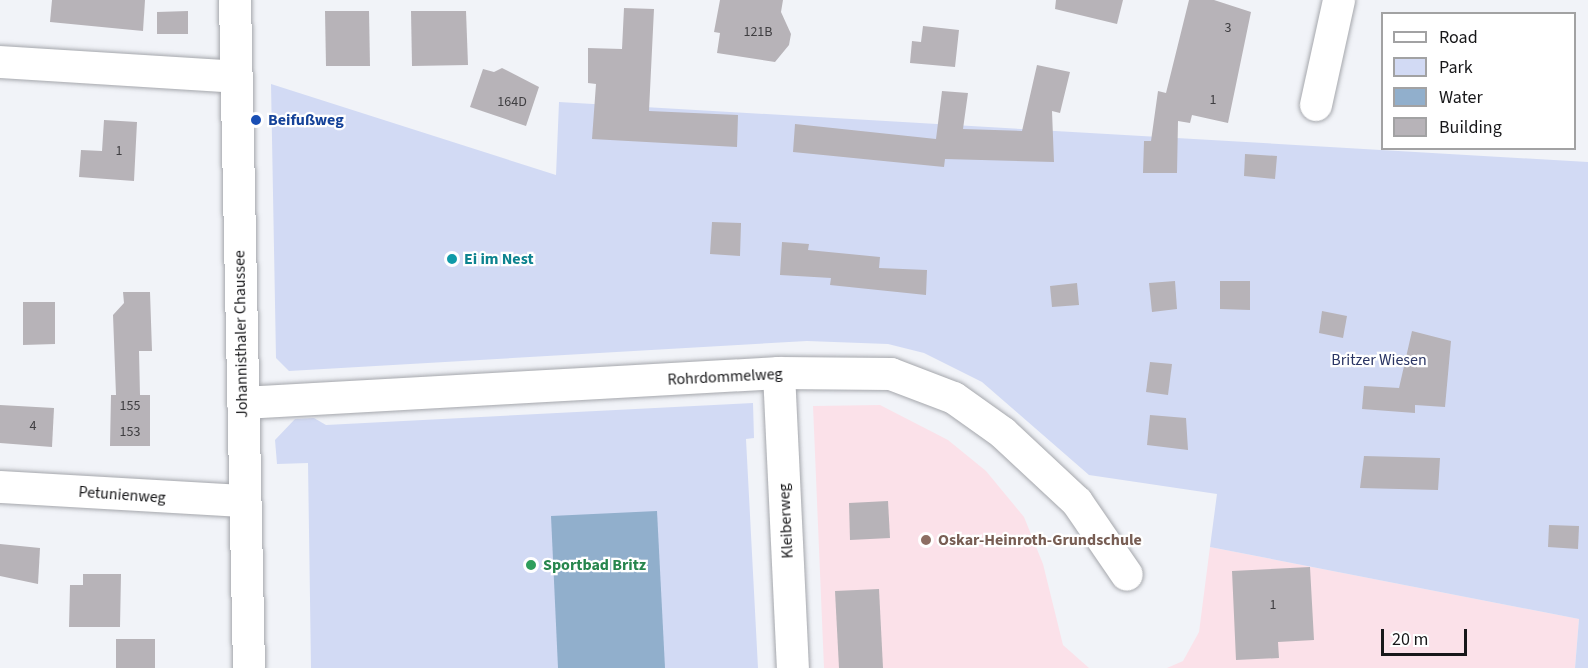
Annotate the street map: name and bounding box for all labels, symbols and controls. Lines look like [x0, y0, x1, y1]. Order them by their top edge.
legend [1381, 12, 1576, 150]
house number: 3 [1225, 20, 1231, 36]
house number: 121B [743, 24, 773, 40]
text: Road [1439, 25, 1478, 50]
text: Park [1439, 55, 1473, 80]
text: Water [1439, 85, 1483, 110]
house number: 1 [1210, 92, 1216, 108]
house number: 164D [497, 94, 527, 110]
place label: Beifußweg [268, 110, 344, 130]
marker: Beifußweg [249, 113, 263, 127]
text: Building [1439, 115, 1502, 140]
house number: 1 [116, 143, 122, 159]
place label: Ei im Nest [464, 249, 534, 269]
street label: Johannisthaler Chaussee [230, 250, 252, 418]
marker: Ei im Nest [445, 252, 459, 266]
park label: Britzer Wiesen [1331, 350, 1427, 370]
street label: Rohrdommelweg [667, 364, 783, 390]
house number: 155 [120, 398, 140, 414]
house number: 4 [30, 418, 36, 434]
house number: 153 [120, 424, 140, 440]
street label: Petunienweg [78, 482, 166, 508]
street label: Kleiberweg [774, 483, 798, 559]
place label: Oskar-Heinroth-Grundschule [938, 530, 1142, 550]
marker: Oskar-Heinroth-Grundschule [919, 533, 933, 547]
place label: Sportbad Britz [543, 555, 646, 575]
marker: Sportbad Britz [524, 558, 538, 572]
house number: 1 [1270, 597, 1276, 613]
scale bar [1384, 617, 1470, 655]
text: 20 m [1392, 627, 1428, 652]

